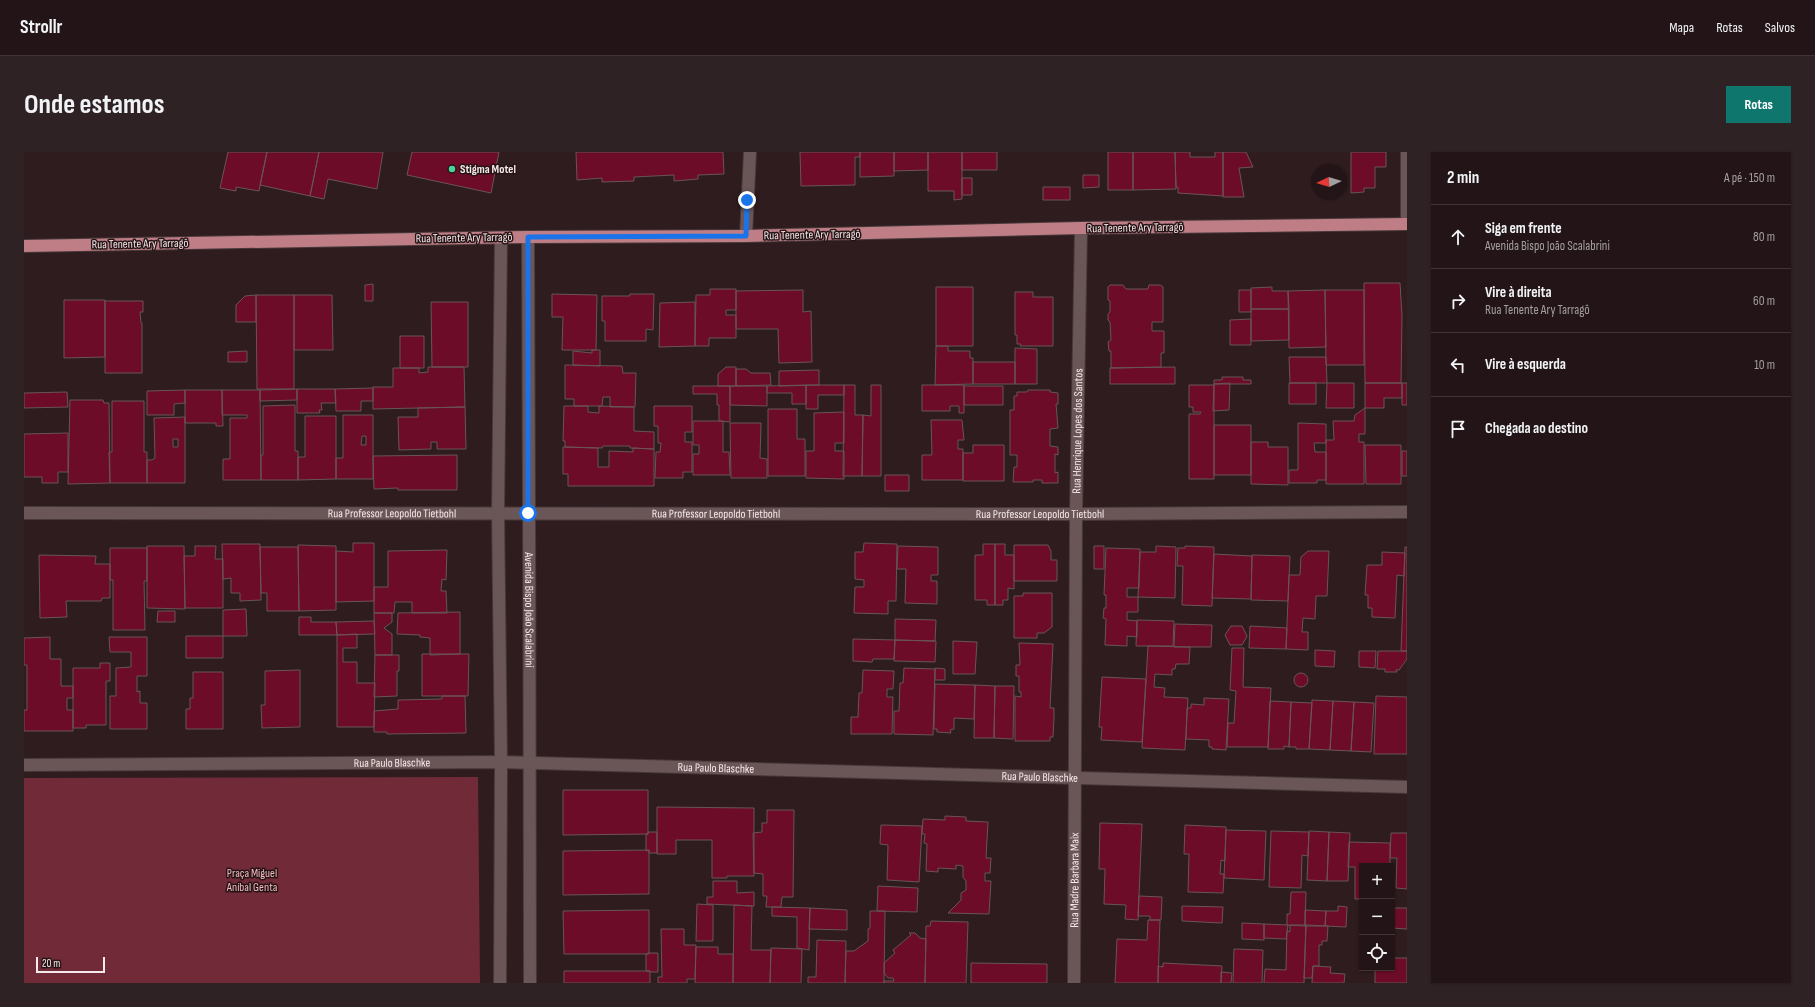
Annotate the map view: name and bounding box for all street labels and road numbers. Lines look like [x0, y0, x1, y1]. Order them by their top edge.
street label: Rua Tenente Ary Tarragô [1087, 220, 1183, 236]
street label: Rua Tenente Ary Tarragô [764, 227, 860, 243]
street label: Rua Tenente Ary Tarragô [416, 230, 512, 246]
street label: Rua Tenente Ary Tarragô [92, 236, 188, 252]
street label: Rua Henrique Lopes dos Santos [1069, 368, 1086, 494]
street label: Rua Professor Leopoldo Tietbohl [328, 506, 456, 521]
street label: Rua Professor Leopoldo Tietbohl [652, 506, 780, 521]
street label: Rua Professor Leopoldo Tietbohl [976, 506, 1104, 522]
street label: Avenida Bispo João Scalabrini [522, 551, 537, 668]
street label: Rua Paulo Blaschke [354, 755, 430, 770]
street label: Rua Paulo Blaschke [677, 759, 755, 776]
street label: Rua Paulo Blaschke [1001, 768, 1078, 785]
street label: Rua Madre Barbara Maix [1067, 832, 1082, 928]

